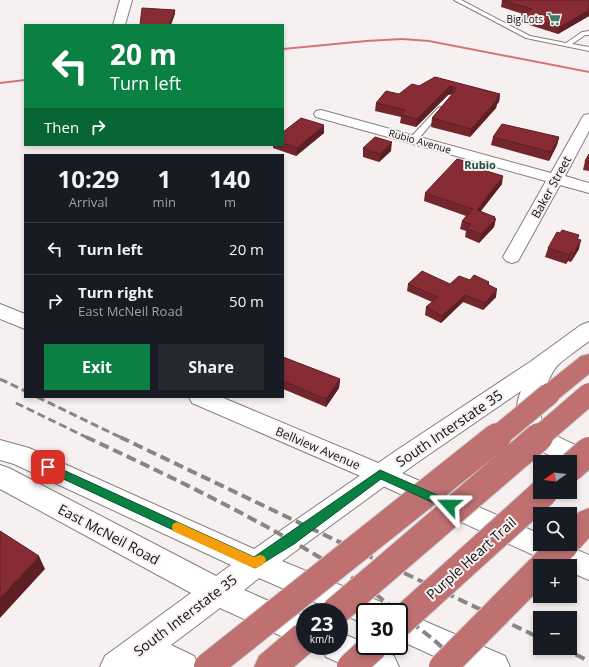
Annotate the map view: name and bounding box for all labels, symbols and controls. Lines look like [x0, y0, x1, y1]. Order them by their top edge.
supermarket icon: Big Lots [546, 11, 562, 27]
place label: Big Lots [506, 12, 543, 26]
text: 20 m [110, 35, 177, 73]
icon: left [44, 40, 96, 92]
text: Turn left [110, 71, 181, 95]
icon: right [87, 116, 109, 138]
text: Then [44, 117, 79, 137]
street label: Rubio Avenue [387, 125, 453, 157]
street label: Baker Street [527, 153, 575, 221]
district label: Rubio [464, 157, 496, 172]
text: 10:29 [57, 162, 119, 195]
text: 1 [157, 162, 171, 195]
text: 140 [209, 162, 251, 195]
text: Arrival [69, 193, 108, 211]
text: min [153, 193, 176, 211]
text: m [224, 193, 236, 211]
icon: left [44, 238, 66, 260]
text: Turn left [78, 239, 143, 259]
text: 20 m [229, 239, 264, 259]
text: Turn right [78, 282, 153, 302]
icon: right [44, 290, 66, 312]
text: 50 m [229, 291, 264, 311]
text: East McNeil Road [78, 302, 183, 320]
button: Exit [44, 344, 150, 390]
button: Share [158, 344, 264, 390]
street label: South Interstate 35 [392, 385, 506, 471]
street label: Bellview Avenue [273, 422, 363, 474]
pin [31, 450, 65, 484]
north arrow [533, 455, 577, 499]
map controls [533, 455, 577, 655]
icon: arrive [37, 456, 59, 478]
position arrow [428, 484, 470, 526]
street label: East McNeil Road [55, 499, 163, 569]
button: search [533, 507, 577, 551]
street label: Purple Heart Trail [422, 512, 520, 604]
button: + [533, 559, 577, 603]
street label: South Interstate 35 [129, 570, 241, 660]
speed limit sign: 30 [356, 603, 408, 655]
text: 23 [311, 610, 333, 637]
button: − [533, 611, 577, 655]
text: km/h [310, 632, 334, 646]

